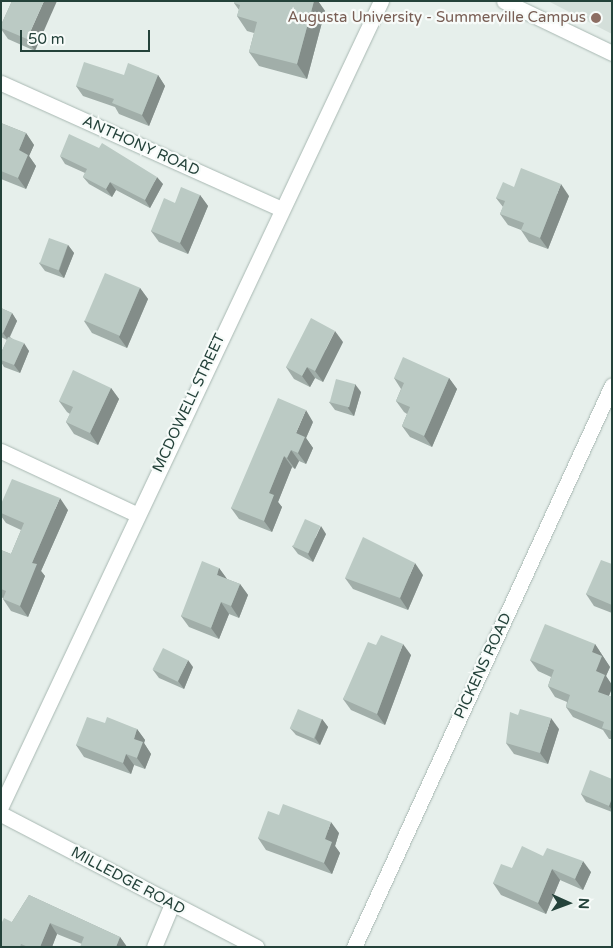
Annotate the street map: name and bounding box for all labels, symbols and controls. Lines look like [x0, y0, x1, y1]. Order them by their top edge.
place label: Augusta University - Summerville Campus [287, 9, 586, 27]
marker: Augusta University - Summerville Campus [590, 12, 602, 24]
scale bar [22, 20, 152, 52]
text: 50 m [28, 30, 65, 48]
street label: ANTHONY ROAD [80, 112, 202, 180]
street label: MCDOWELL STREET [149, 331, 229, 475]
street label: PICKENS ROAD [451, 610, 515, 722]
street label: MILLEDGE ROAD [68, 843, 188, 919]
north arrow [543, 878, 593, 928]
text: N [575, 898, 592, 909]

